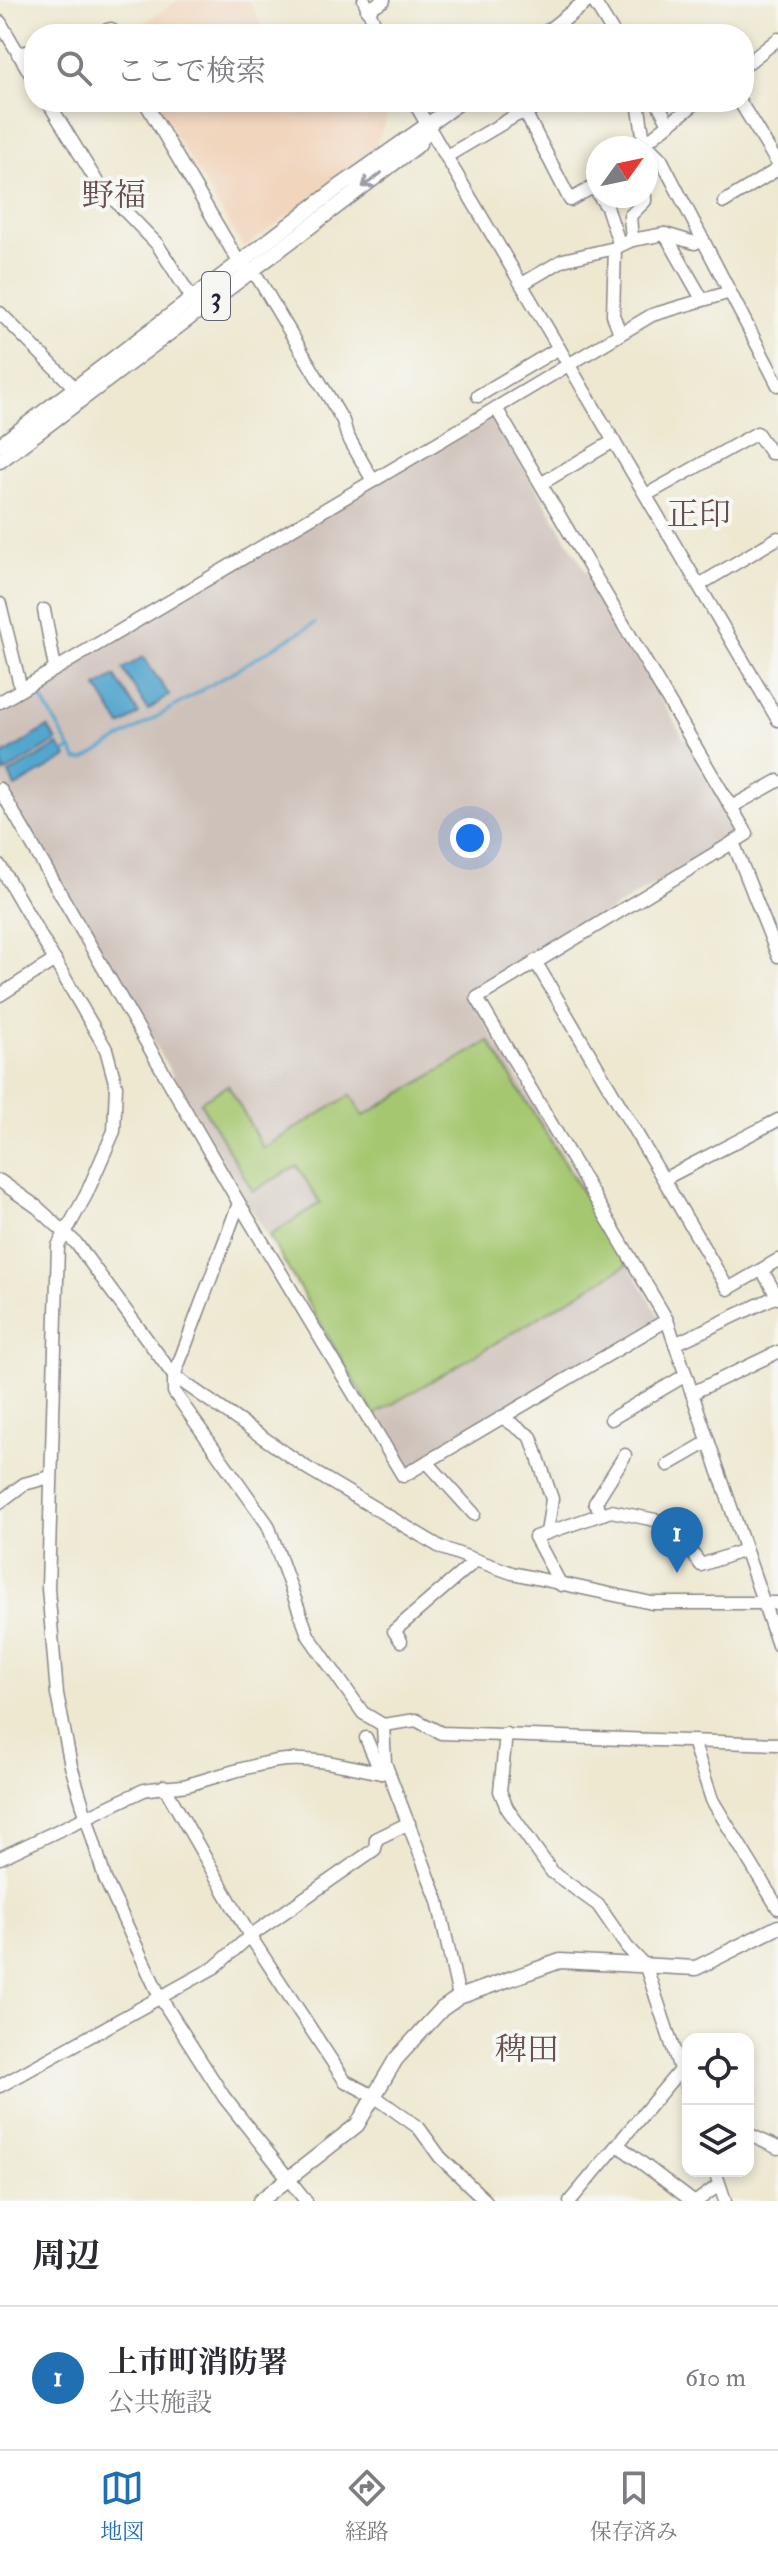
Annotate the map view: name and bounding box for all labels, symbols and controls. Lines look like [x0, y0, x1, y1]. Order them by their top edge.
search box [24, 24, 754, 112]
icon: search [52, 46, 96, 90]
text: ここで検索 [116, 53, 266, 90]
north arrow [586, 136, 658, 208]
one-way arrow [362, 172, 383, 189]
district label: 野福 [82, 176, 146, 216]
road number: 3 [202, 272, 230, 320]
district label: 正印 [667, 495, 731, 535]
your location [450, 818, 490, 858]
pin: 1 [651, 1507, 703, 1573]
district label: 稗田 [495, 2030, 559, 2070]
map controls [682, 2033, 754, 2177]
button: locate [682, 2033, 754, 2105]
button: layers [682, 2105, 754, 2177]
text: 周辺 [32, 2235, 100, 2278]
text: 上市町消防署 [108, 2344, 288, 2381]
text: 1 [53, 2362, 63, 2394]
text: 610 m [685, 2362, 746, 2394]
text: 公共施設 [108, 2387, 212, 2419]
tab: 地図 [100, 2466, 144, 2546]
tab: 経路 [345, 2466, 389, 2546]
tab: 保存済み [590, 2466, 678, 2546]

